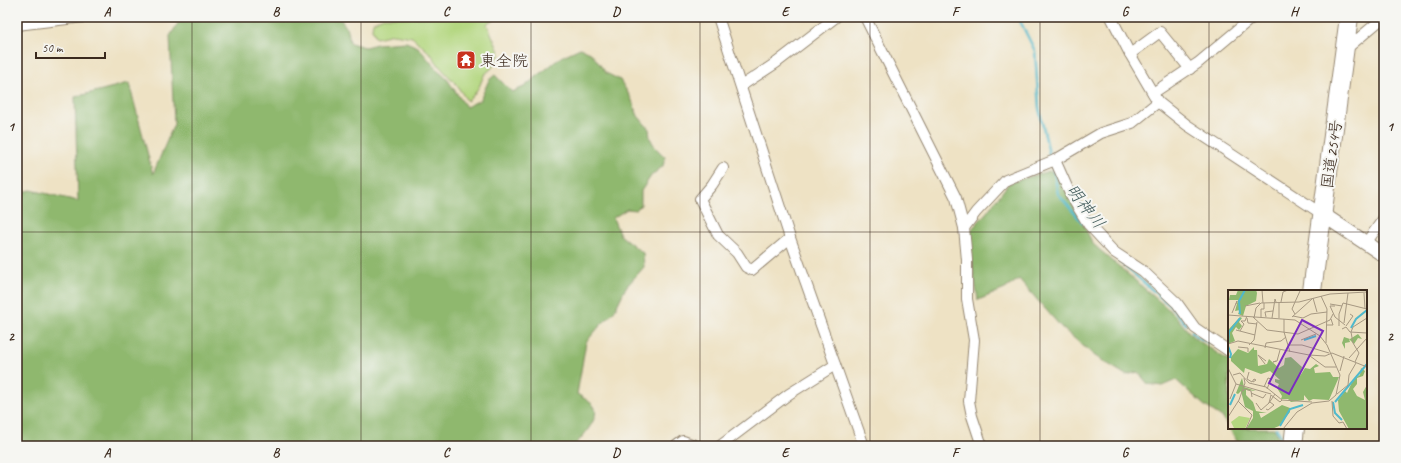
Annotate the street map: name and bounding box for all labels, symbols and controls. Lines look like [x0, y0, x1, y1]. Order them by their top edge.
text: A [104, 4, 112, 20]
text: B [273, 4, 281, 20]
text: C [443, 4, 451, 20]
text: D [612, 4, 621, 20]
text: E [782, 4, 791, 20]
text: F [952, 4, 961, 20]
text: G [1122, 4, 1130, 20]
text: H [1290, 4, 1300, 20]
scale bar [36, 34, 105, 60]
text: 50 m [42, 40, 64, 56]
temple icon: 東全院 [455, 49, 477, 71]
place label: 東全院 [480, 51, 528, 71]
street label: 国道254号 [1317, 118, 1347, 190]
text: 1 [8, 119, 16, 135]
text: 1 [1387, 119, 1395, 135]
water label: 明神川 [1062, 180, 1110, 233]
inset map [1228, 290, 1367, 429]
text: 2 [8, 329, 15, 345]
text: 2 [1387, 329, 1394, 345]
text: A [104, 445, 112, 461]
text: B [273, 445, 281, 461]
text: C [443, 445, 451, 461]
text: D [612, 445, 621, 461]
text: E [782, 445, 791, 461]
text: F [952, 445, 961, 461]
text: G [1122, 445, 1130, 461]
text: H [1290, 445, 1300, 461]

